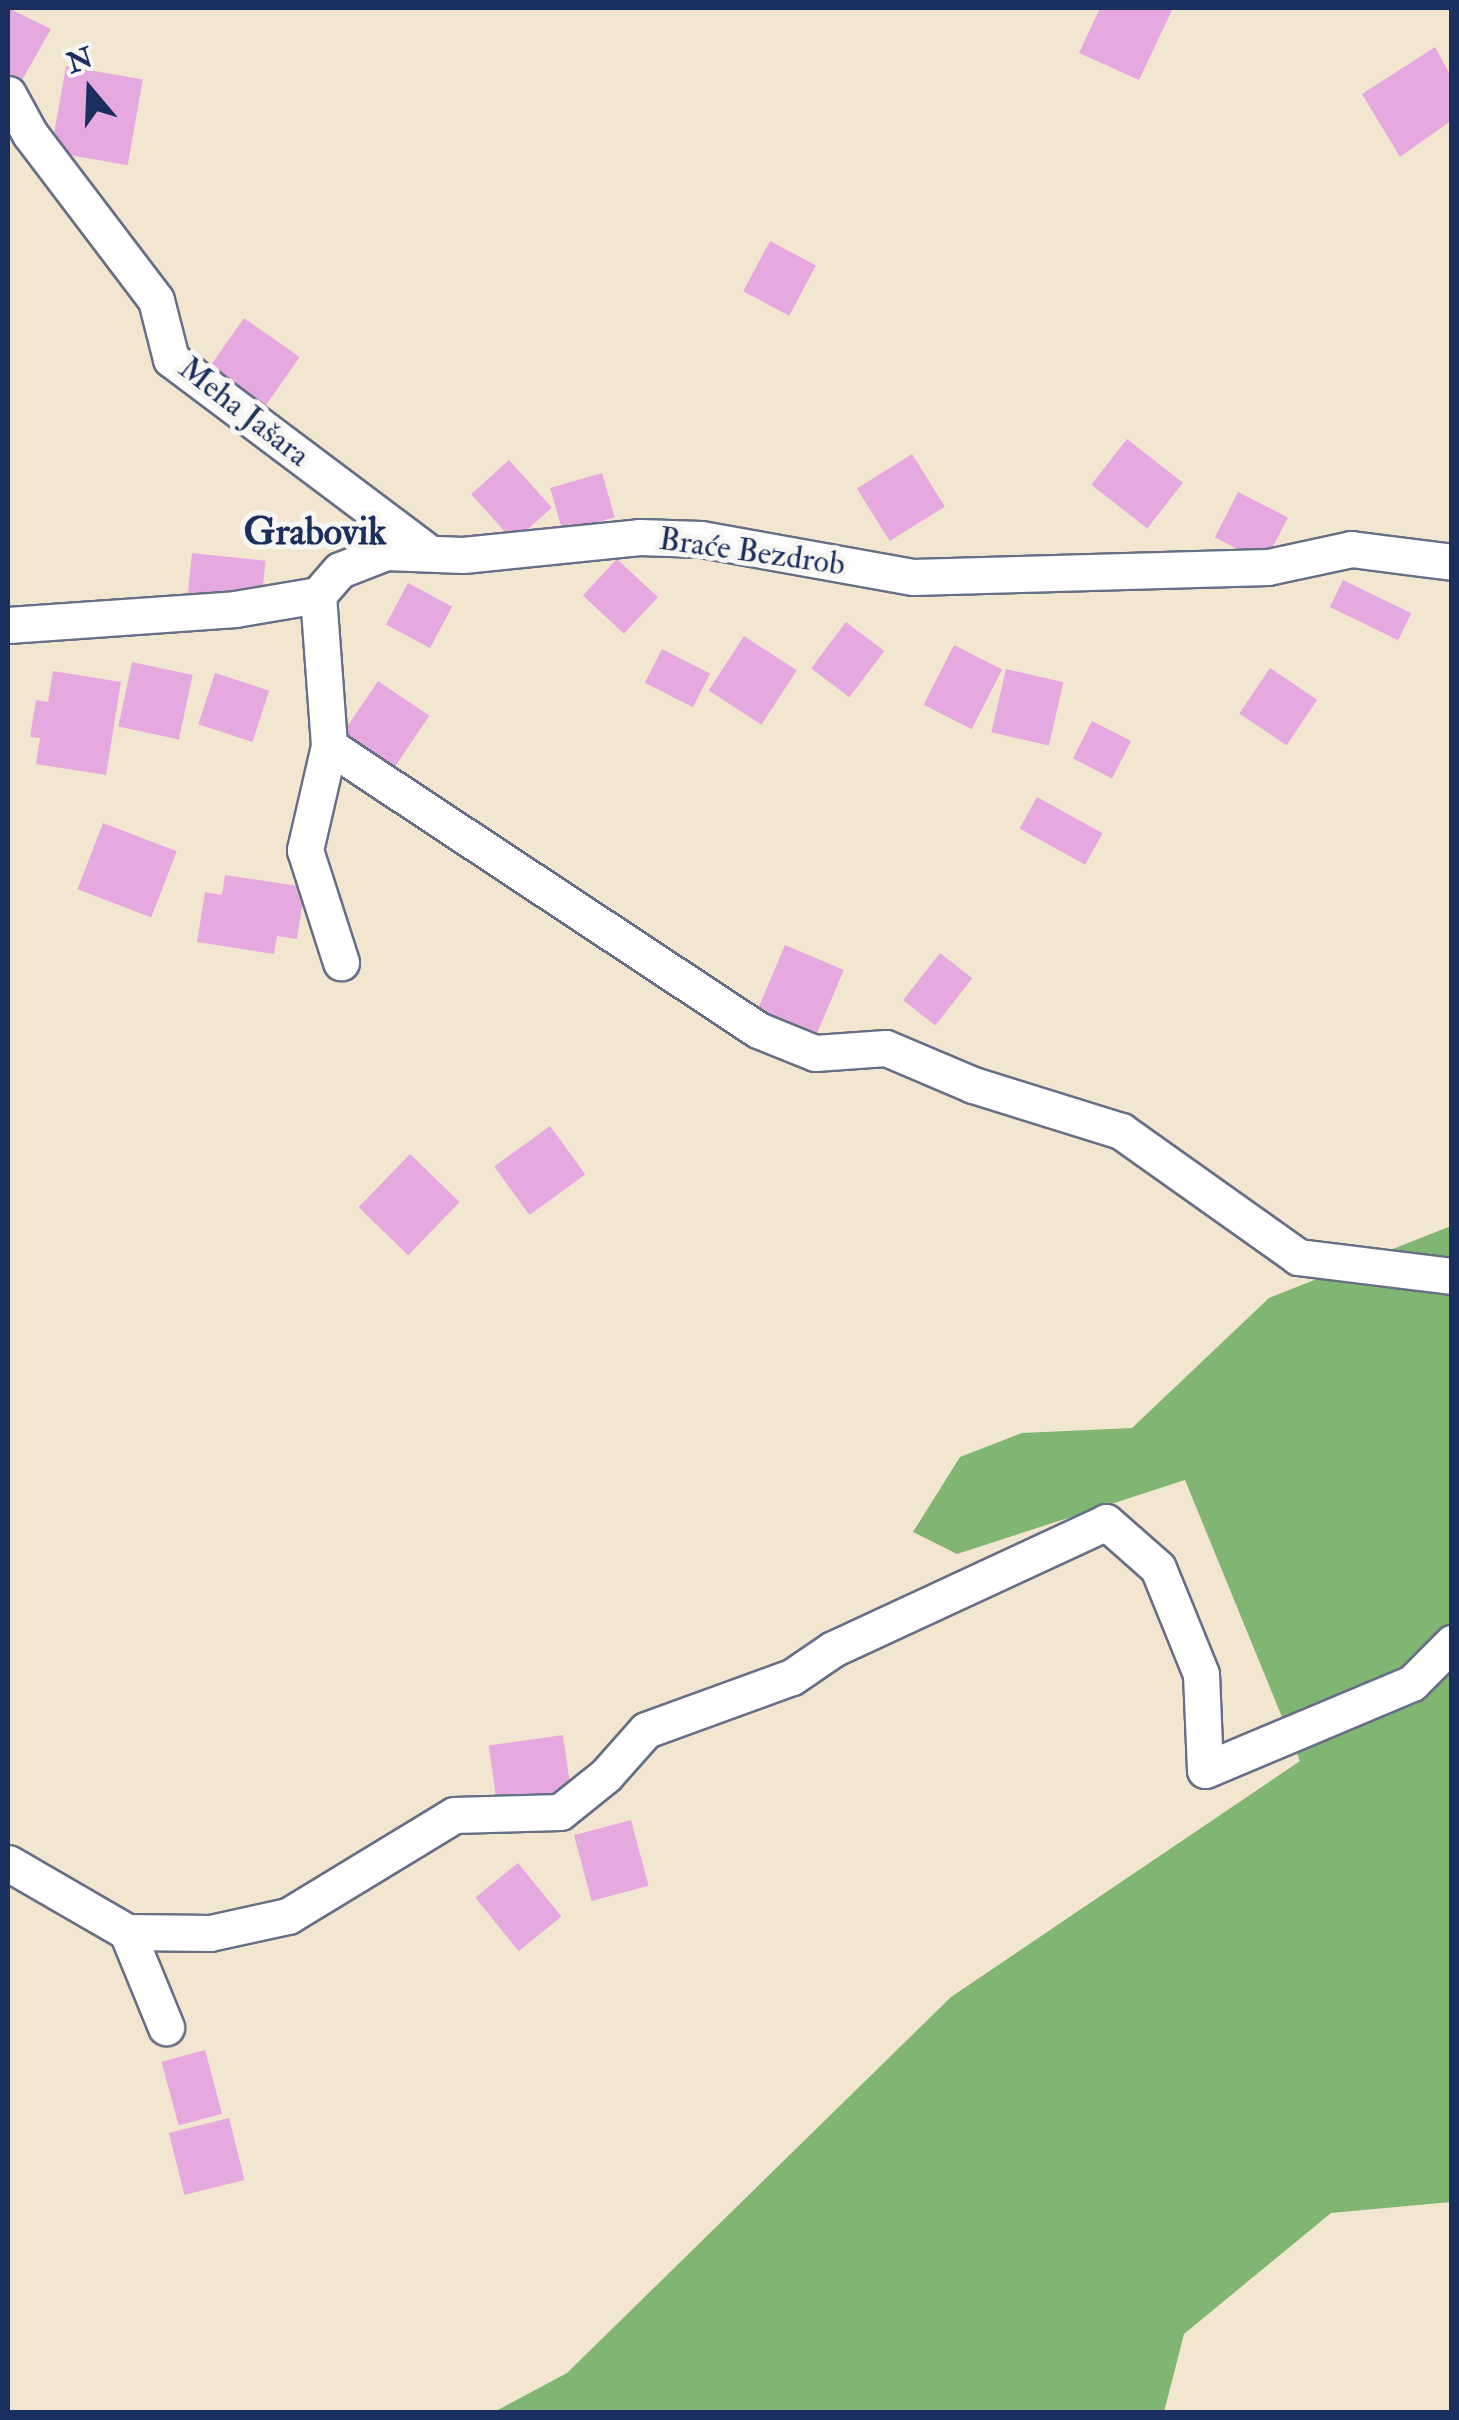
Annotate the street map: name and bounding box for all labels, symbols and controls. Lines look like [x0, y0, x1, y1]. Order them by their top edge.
north arrow [40, 40, 140, 140]
text: N [63, 41, 98, 82]
street label: Meha Jašara [171, 349, 317, 475]
district label: Grabovik [243, 510, 387, 556]
street label: Braće Bezdrob [657, 520, 847, 584]

